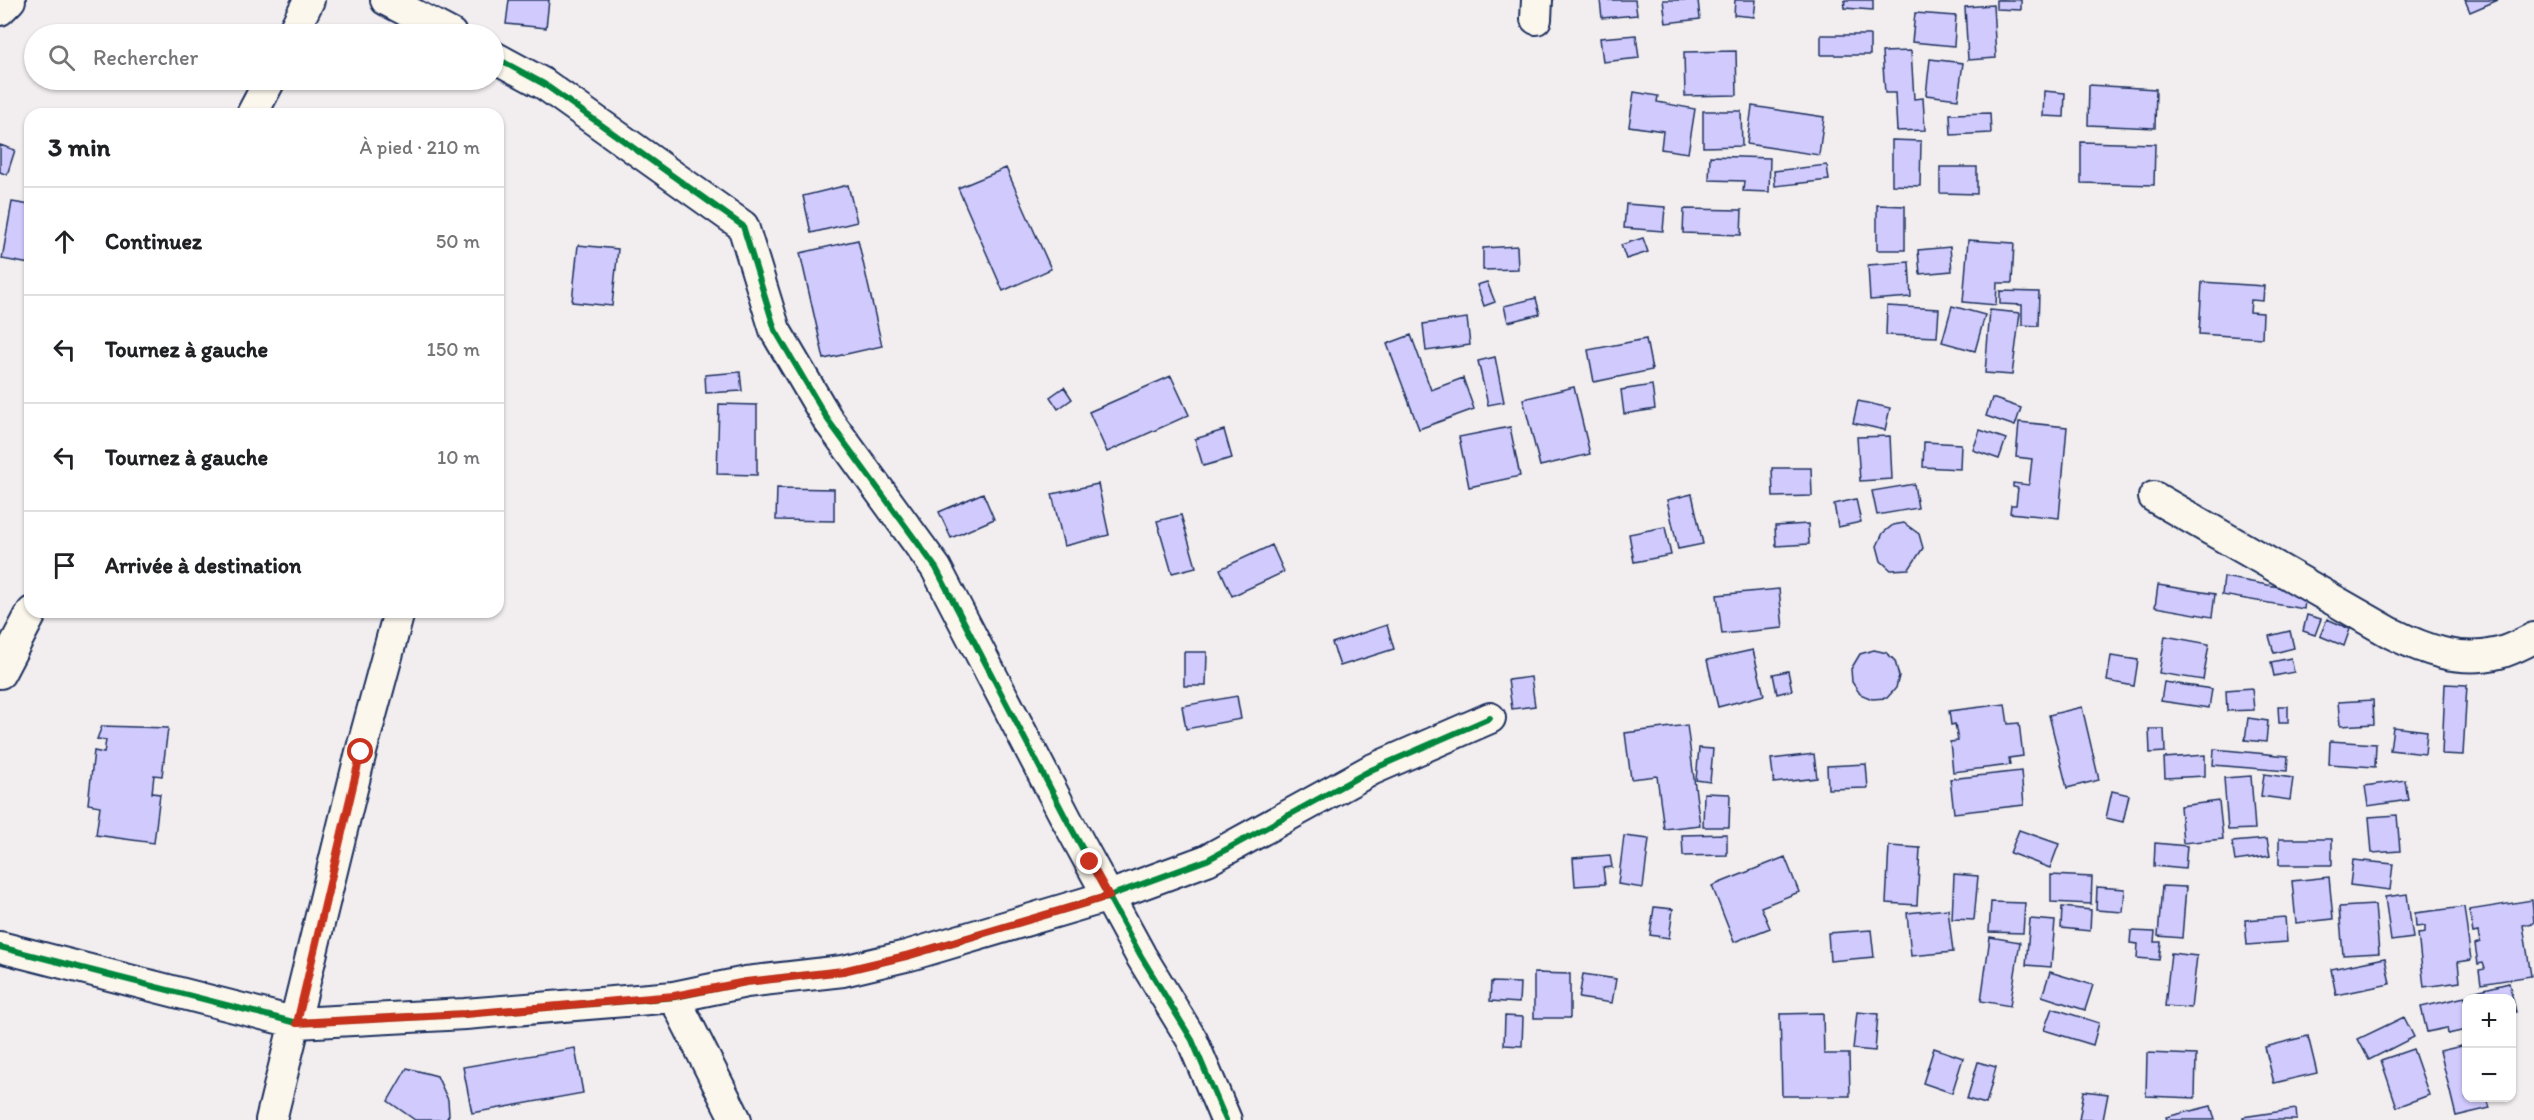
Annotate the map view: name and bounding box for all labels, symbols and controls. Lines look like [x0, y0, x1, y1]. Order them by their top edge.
search box [24, 24, 504, 90]
icon: search [45, 41, 78, 74]
text: Rechercher [93, 44, 198, 71]
text: 3 min [48, 131, 110, 163]
text: À pied · 210 m [360, 135, 480, 159]
icon: ahead [48, 225, 81, 258]
text: Continuez [105, 228, 202, 255]
text: 50 m [436, 229, 480, 253]
icon: left [48, 333, 81, 366]
text: Tournez à gauche [105, 336, 268, 363]
text: 150 m [427, 337, 480, 361]
icon: left [48, 441, 81, 474]
text: Tournez à gauche [105, 444, 268, 471]
text: 10 m [437, 445, 480, 469]
icon: arrive [48, 549, 81, 582]
text: Arrivée à destination [105, 552, 301, 579]
route start [347, 738, 373, 764]
route end [1076, 848, 1102, 874]
map controls [2462, 994, 2516, 1102]
button: + [2462, 994, 2516, 1048]
button: − [2462, 1048, 2516, 1102]

